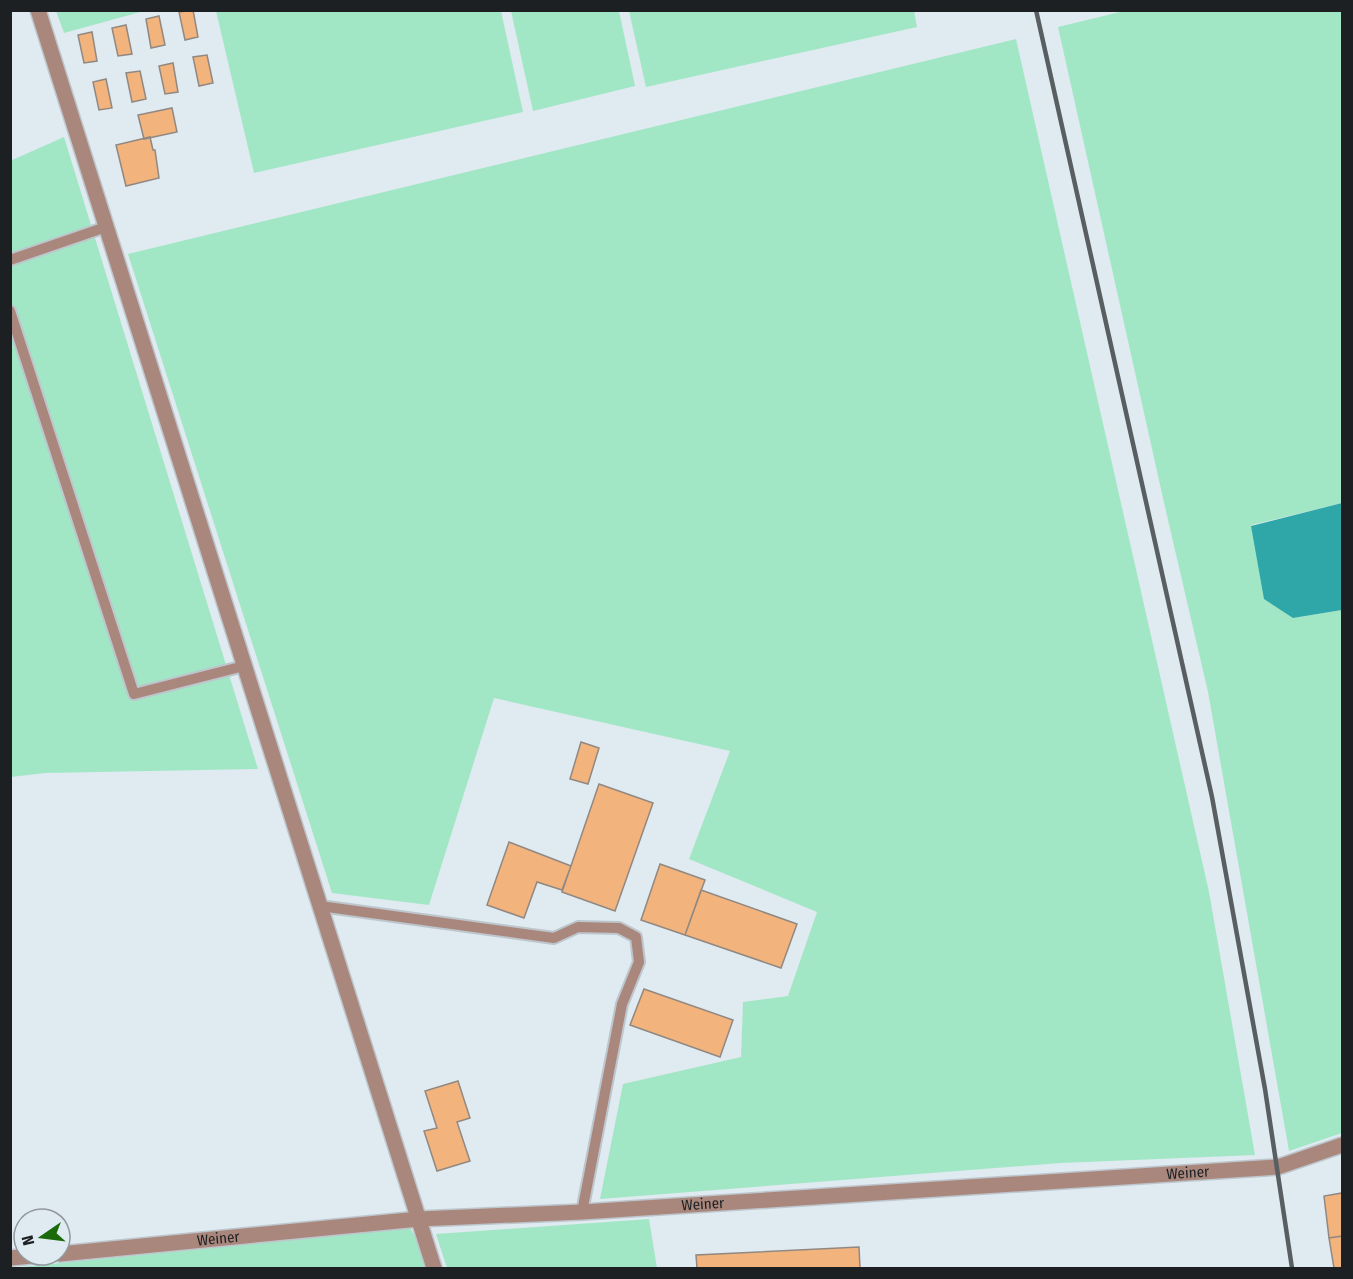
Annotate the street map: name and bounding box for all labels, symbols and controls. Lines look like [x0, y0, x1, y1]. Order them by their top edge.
street label: Weiner [1166, 1162, 1211, 1183]
street label: Weiner [681, 1194, 726, 1215]
north arrow [12, 1207, 72, 1267]
street label: Weiner [196, 1227, 241, 1250]
text: N [18, 1234, 38, 1247]

